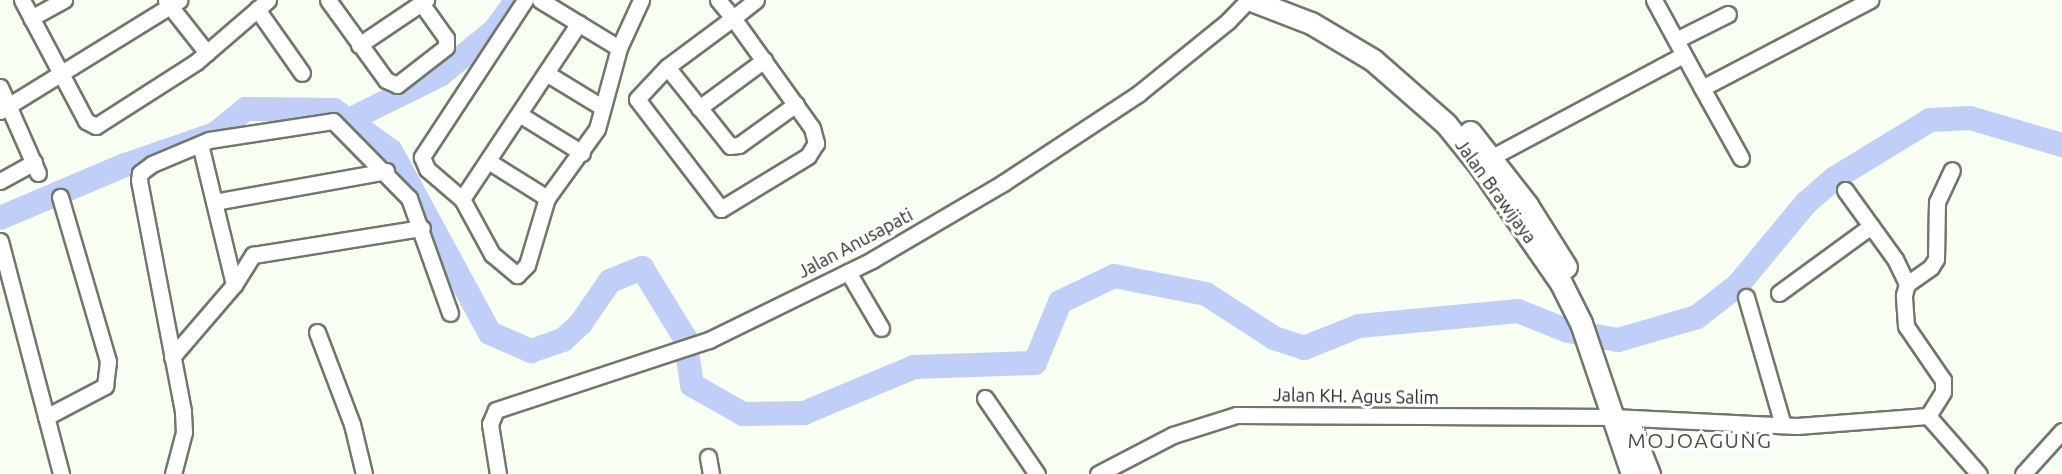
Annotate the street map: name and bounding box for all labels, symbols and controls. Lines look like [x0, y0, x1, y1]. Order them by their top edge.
street label: Jalan Brawijaya [1451, 135, 1541, 247]
street label: Jalan Anusapati [794, 204, 916, 282]
street label: Jalan KH. Agus Salim [1273, 384, 1439, 408]
district label: MOJOAGUNG [1628, 427, 1772, 453]

